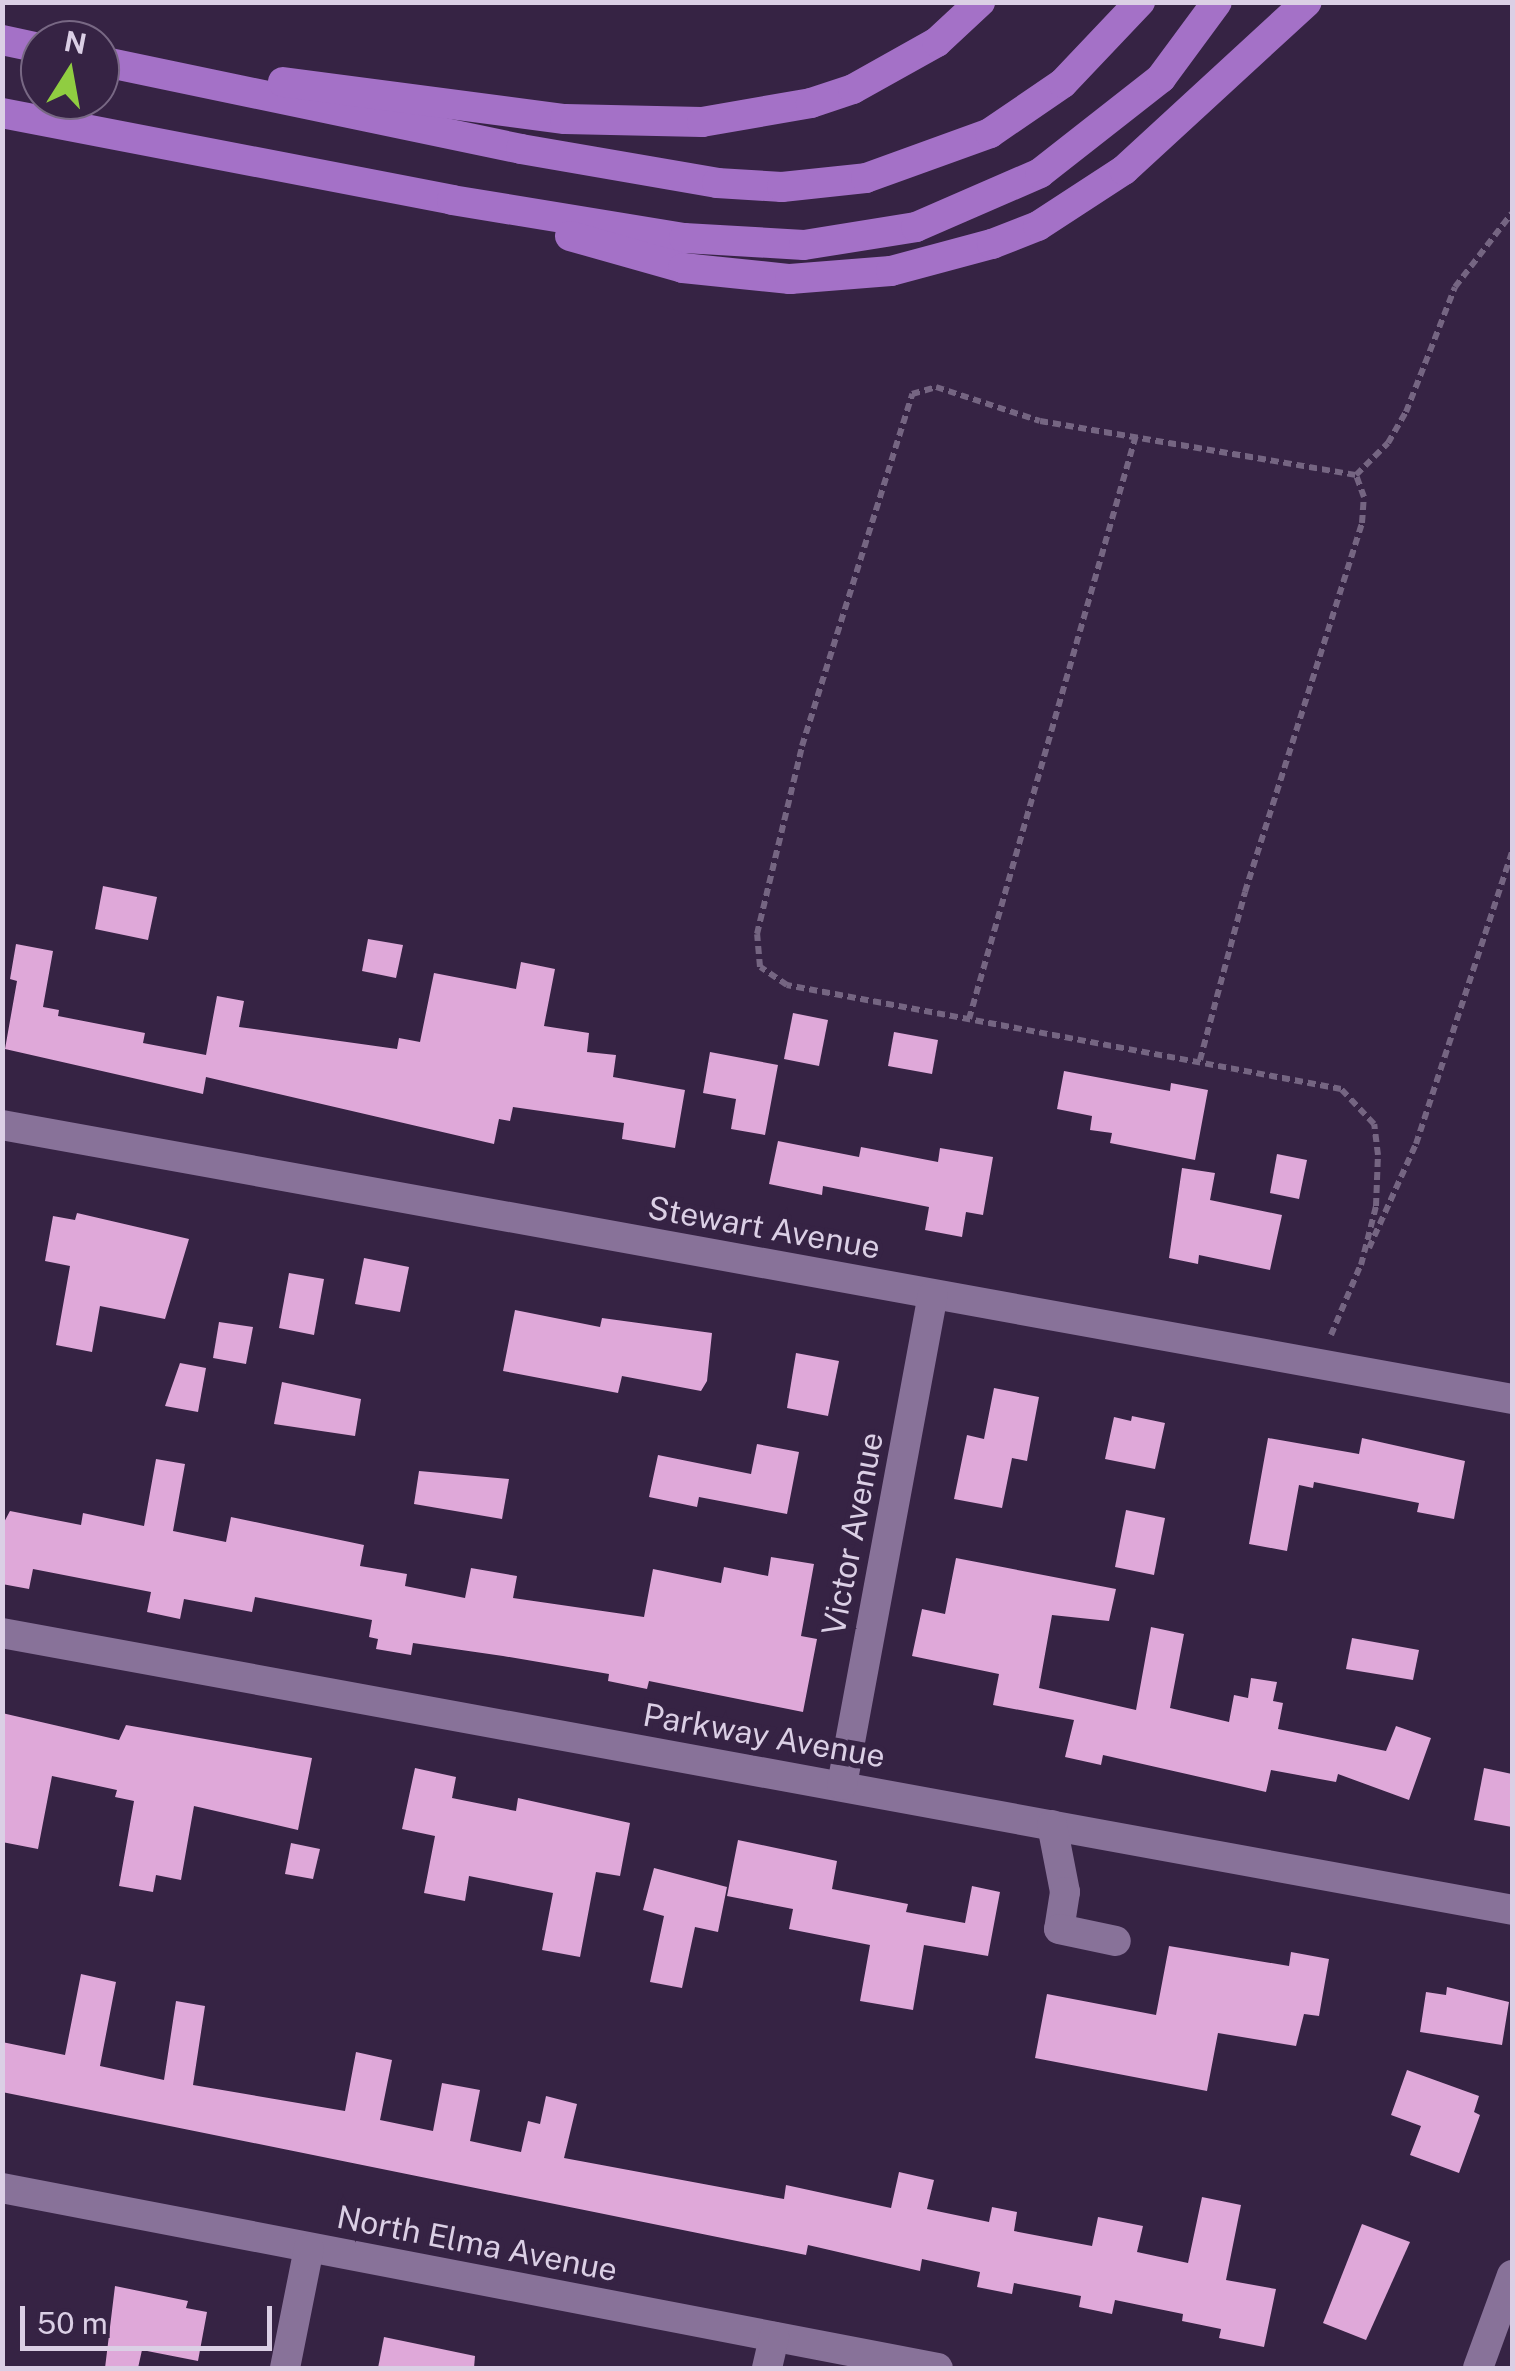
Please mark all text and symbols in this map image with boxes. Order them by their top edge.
north arrow [20,20,120,120]
text: N [62,24,89,60]
street label: Stewart Avenue [645,1189,883,1267]
street label: Victor Avenue [814,1429,892,1639]
street label: Parkway Avenue [640,1696,888,1776]
street label: North Elma Avenue [334,2198,620,2290]
scale bar [25,2286,278,2348]
text: 50 m [37,2305,108,2341]

